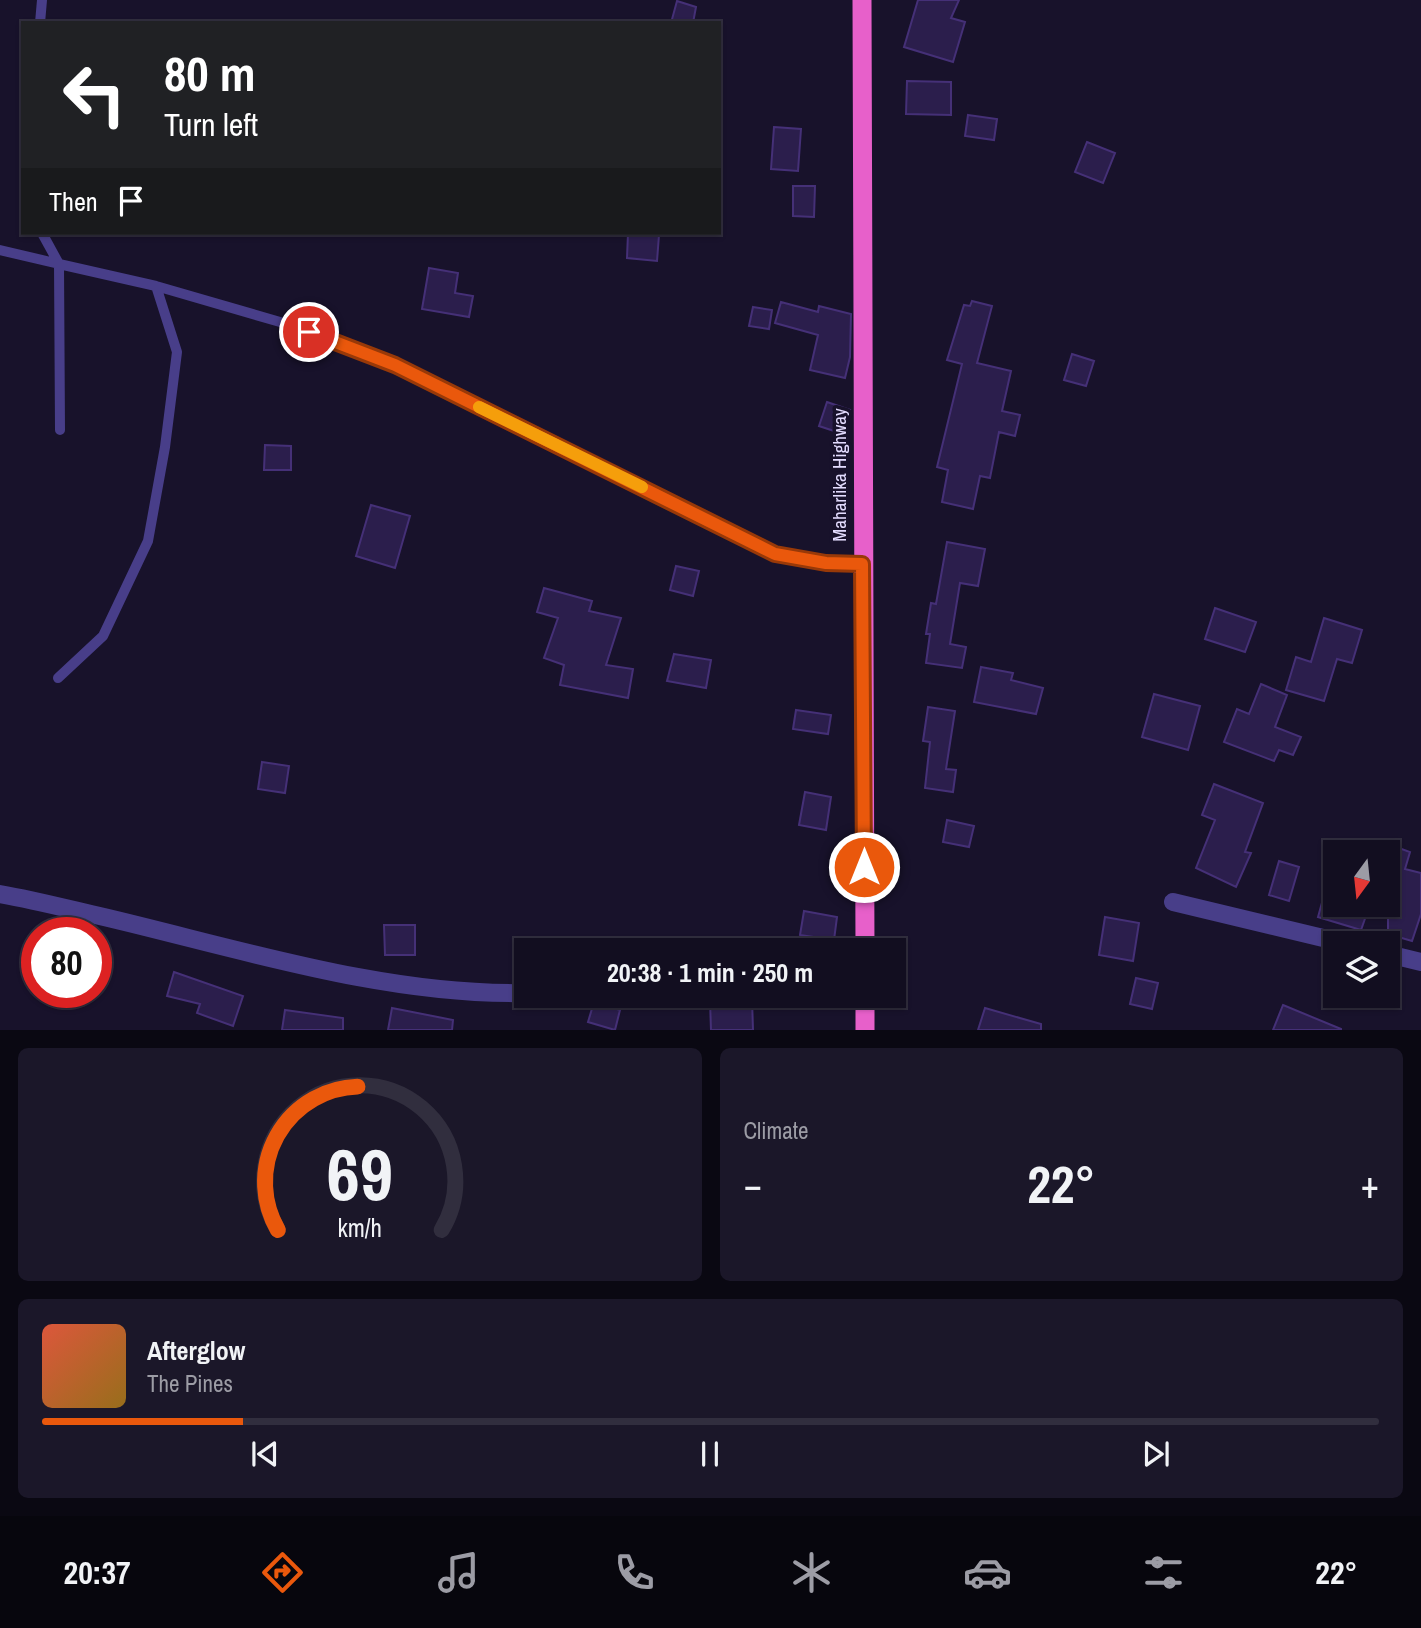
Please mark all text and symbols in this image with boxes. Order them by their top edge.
text: 80 m [164,40,256,106]
icon: left [49,49,140,140]
text: Turn left [164,103,258,146]
icon: arrive [112,182,150,220]
text: Then [49,184,98,219]
pin [279,302,339,362]
icon: arrive [290,313,328,351]
street label: Maharlika Highway [826,408,852,542]
position arrow [827,830,901,904]
north arrow [1323,840,1400,917]
map controls [1323,840,1400,1008]
speed limit sign: 80 [21,917,112,1008]
button: layers [1323,931,1400,1008]
text: 20:38 · 1 min · 250 m [607,955,813,990]
text: Climate [744,1115,808,1146]
text: 69 [327,1126,393,1224]
text: 22° [1027,1149,1095,1219]
text: − [744,1159,762,1210]
text: + [1361,1159,1379,1210]
text: km/h [338,1211,382,1245]
text: Afterglow [147,1333,245,1368]
text: The Pines [147,1368,233,1399]
icon: previous [246,1435,284,1473]
icon: pause [691,1435,729,1473]
icon: next [1137,1435,1175,1473]
icon: directions [258,1548,307,1597]
icon: music [434,1548,483,1597]
icon: phone [610,1548,659,1597]
icon: climate [787,1548,836,1597]
icon: car [963,1548,1012,1597]
icon: filters [1139,1548,1188,1597]
text: 20:37 [64,1551,131,1594]
text: 22° [1315,1551,1357,1594]

